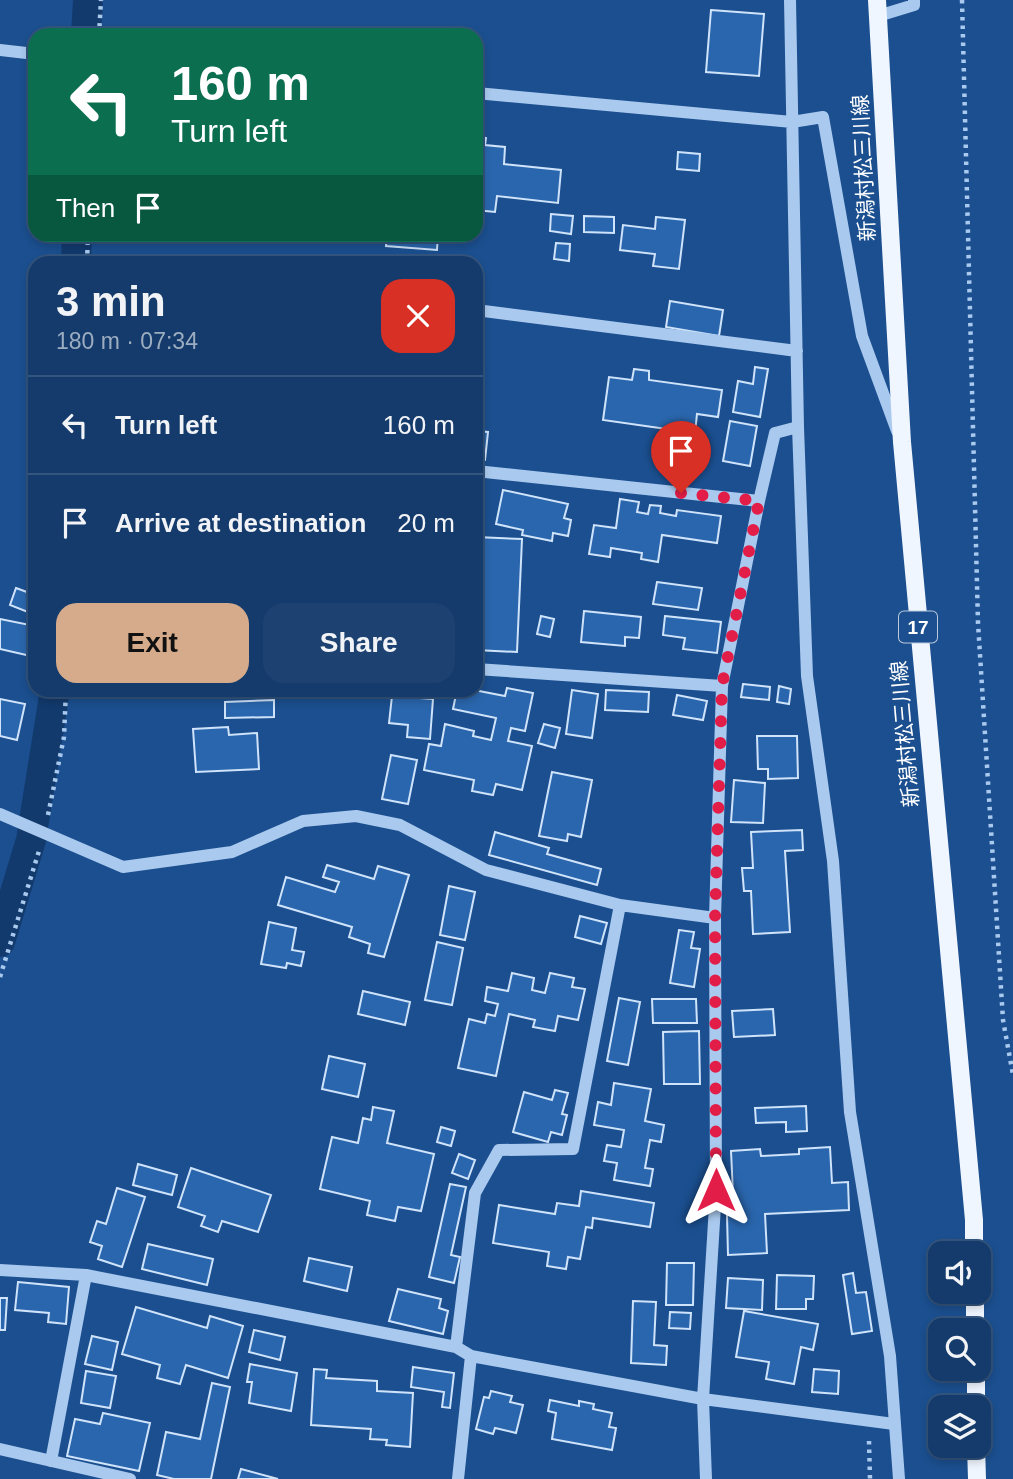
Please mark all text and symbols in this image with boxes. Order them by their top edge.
icon: left [56,56,147,147]
text: 160 m [171,56,310,110]
street label: 新潟村松三川線 [848,94,879,242]
text: Turn left [171,113,287,149]
icon: arrive [129,189,167,227]
text: Then [56,193,115,223]
text: 3 min [56,278,166,325]
button: close [381,279,455,353]
text: 180 m · 07:34 [56,328,198,354]
icon: left [56,406,94,444]
text: Turn left [115,410,217,440]
text: 160 m [383,410,455,440]
pin [651,421,711,493]
icon: arrive [662,432,700,470]
icon: arrive [56,504,94,542]
text: Arrive at destination [115,508,366,538]
text: 20 m [397,508,455,538]
button: Exit [56,603,249,683]
button: Share [263,603,455,683]
road number: 17 [899,612,937,642]
street label: 新潟村松三川線 [887,660,922,808]
position arrow [679,1153,753,1227]
map controls [928,1241,991,1458]
button: sound [928,1241,991,1304]
button: search [928,1318,991,1381]
button: layers [928,1395,991,1458]

